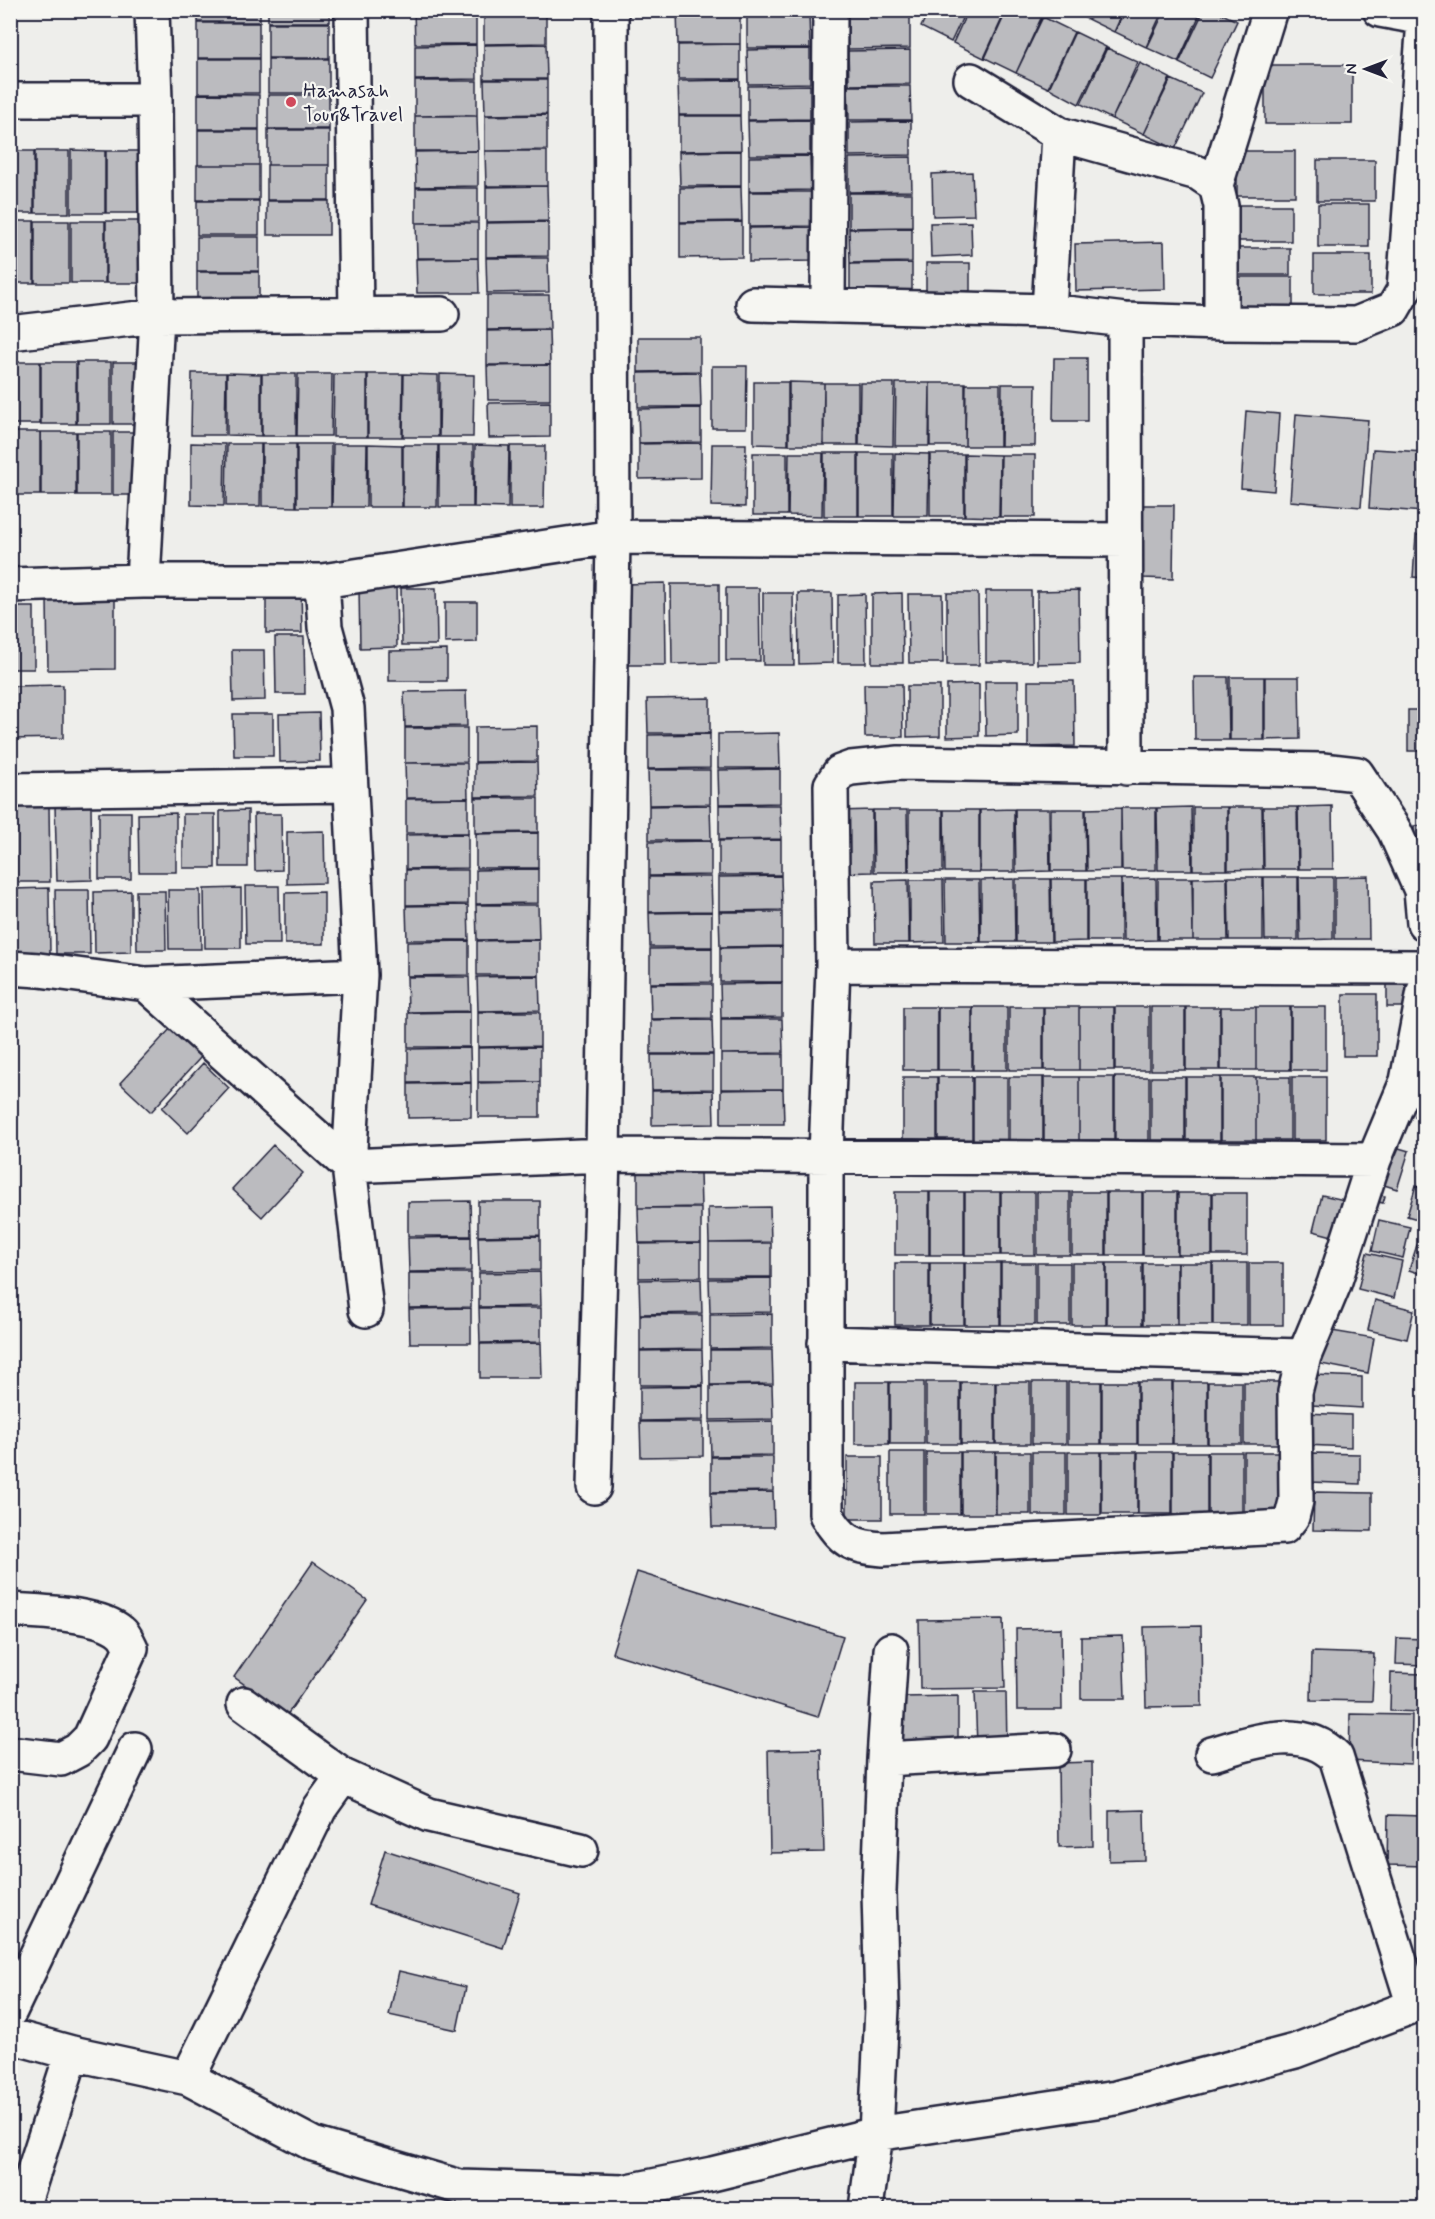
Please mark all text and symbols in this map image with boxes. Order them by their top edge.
north arrow [1336,39,1396,99]
text: N [1342,64,1363,74]
place label: Hamasah Tour&Travel [303,77,403,129]
marker: Hamasah Tour&Travel [284,95,298,109]

